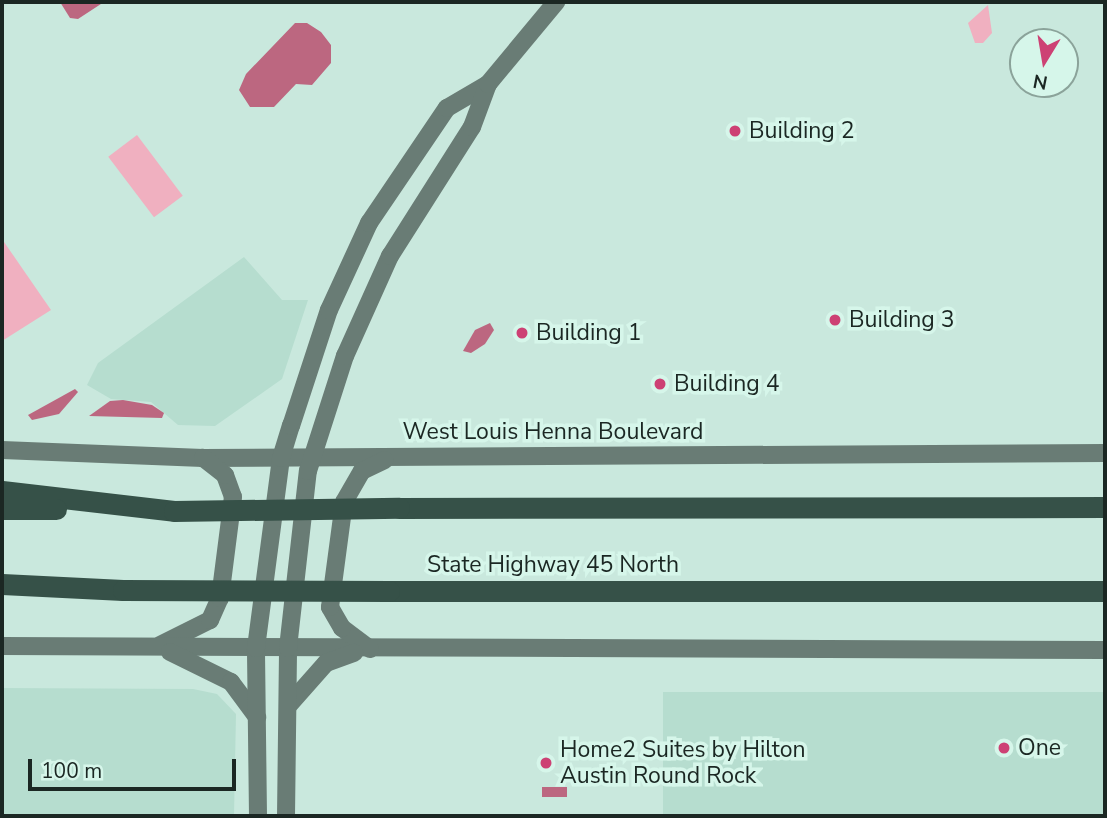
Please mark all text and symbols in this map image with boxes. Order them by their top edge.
north arrow [1009,28,1079,98]
text: N [1031,68,1050,96]
place label: Building 2 [749,117,854,145]
marker: Building 2 [727,123,743,139]
place label: Building 3 [849,306,954,334]
marker: Building 3 [827,312,843,328]
place label: Building 1 [536,319,641,347]
marker: Building 1 [514,325,530,341]
place label: Building 4 [674,370,779,398]
marker: Building 4 [652,376,668,392]
street label: West Louis Henna Boulevard [403,418,703,446]
street label: State Highway 45 North [427,551,679,579]
place label: One [1018,734,1061,762]
place label: Home2 Suites by Hilton Austin Round Rock [560,736,806,790]
marker: One [996,740,1012,756]
scale bar [32,744,240,788]
marker: Home2 Suites by Hilton Austin Round Rock [538,755,554,771]
text: 100 m [41,757,102,785]

